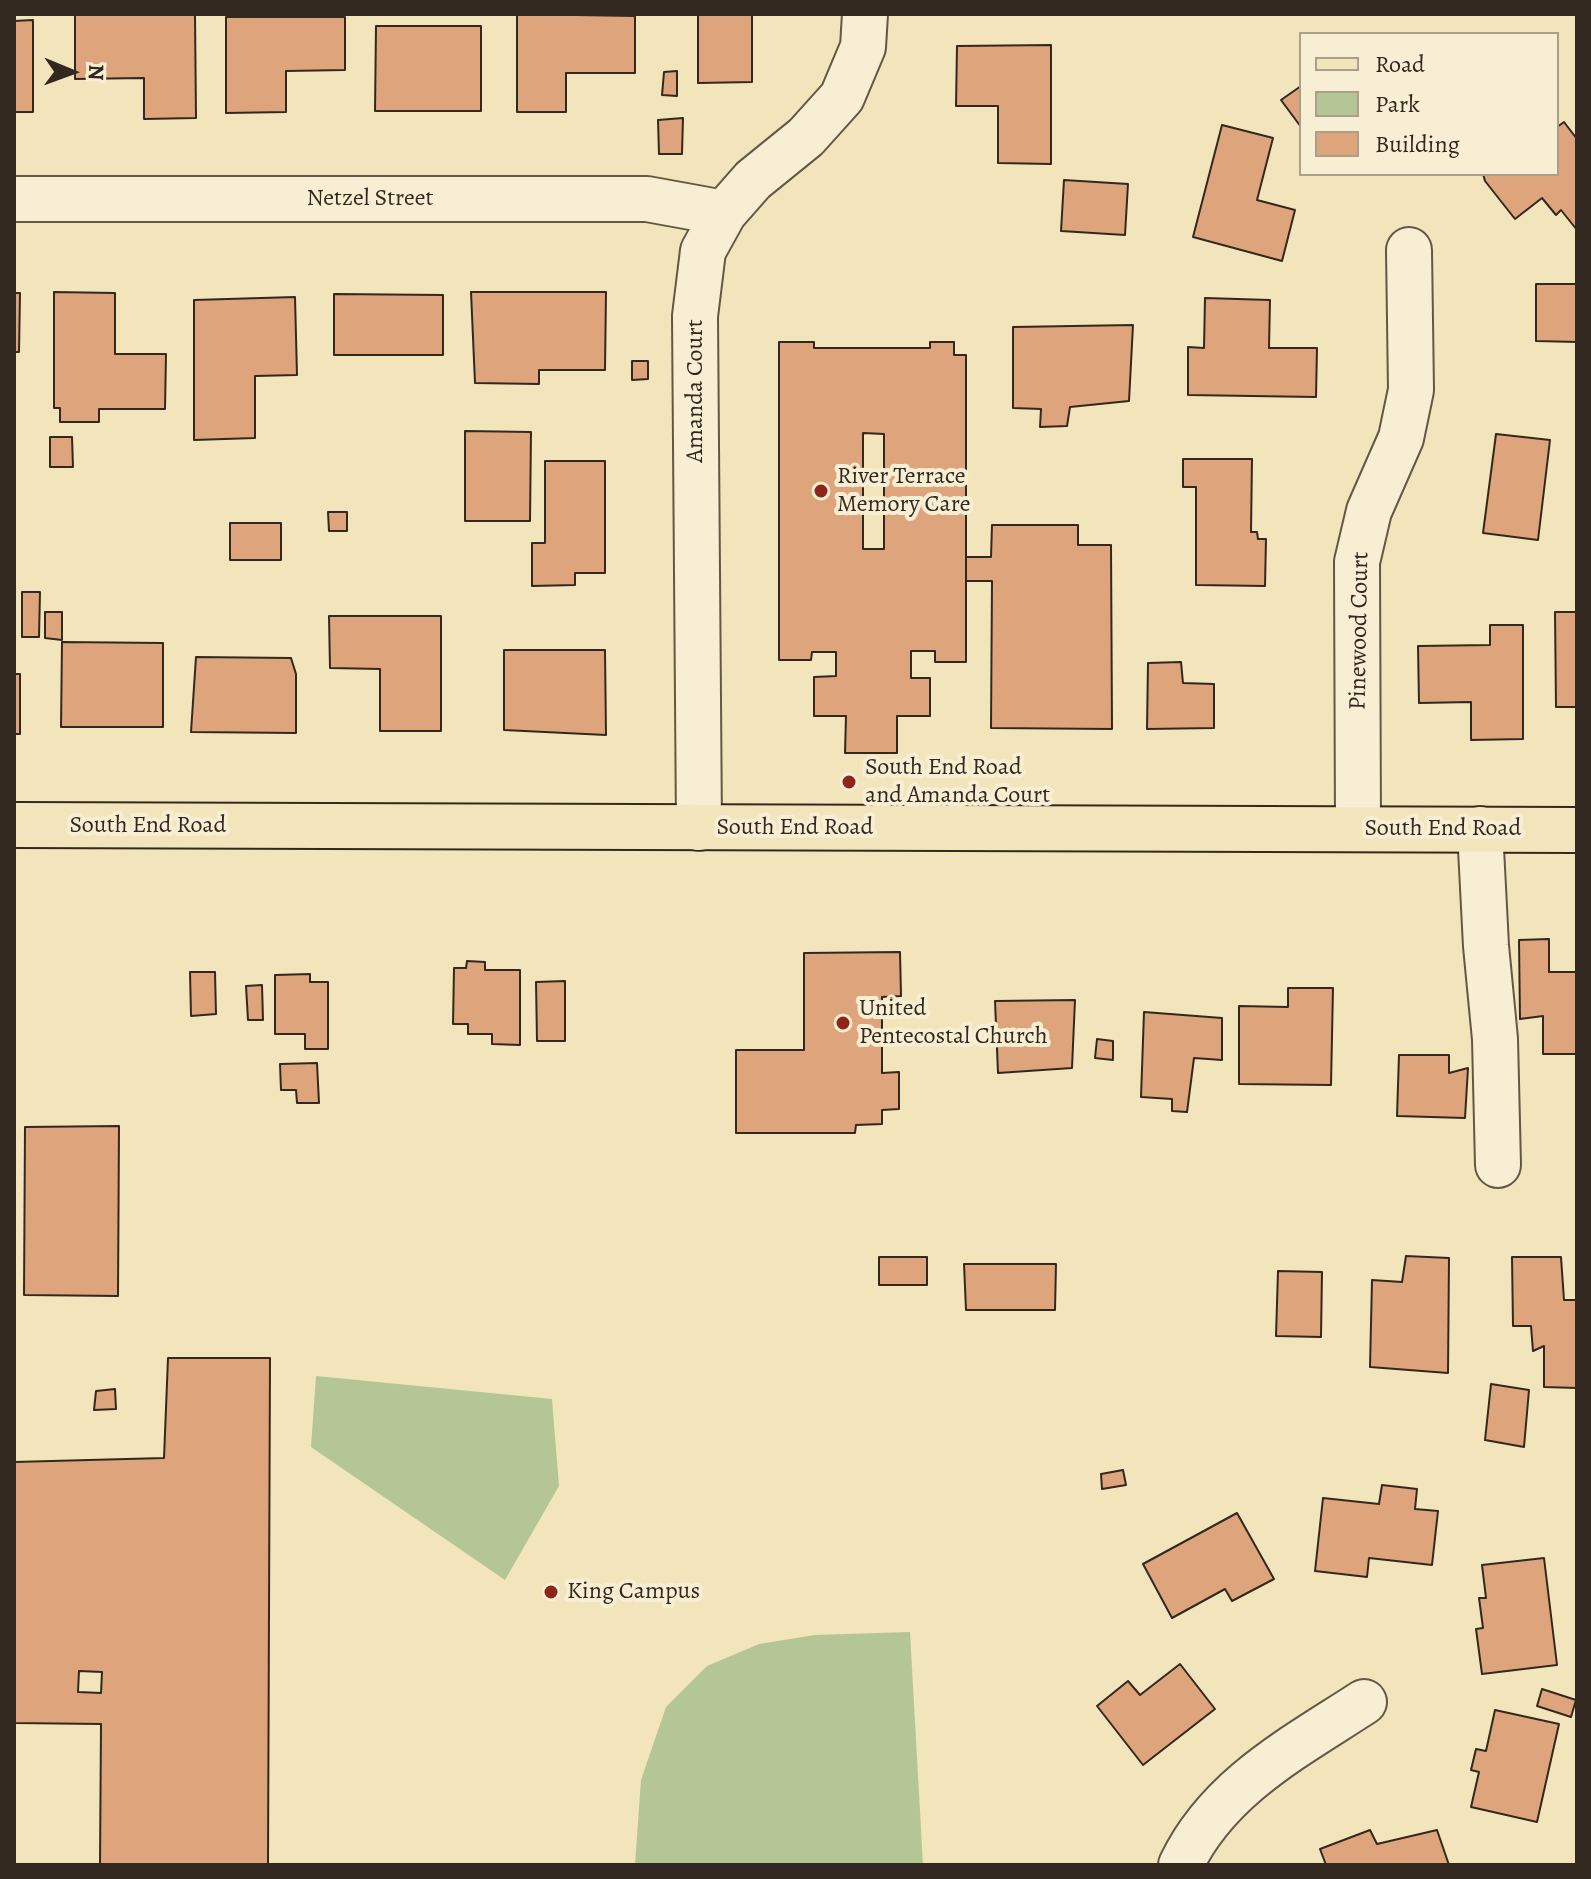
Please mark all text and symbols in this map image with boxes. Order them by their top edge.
north arrow [32,32,112,112]
legend [1299,32,1559,176]
text: Road [1375,48,1425,80]
text: N [81,64,111,81]
text: Park [1375,88,1420,120]
text: Building [1375,128,1460,160]
street label: Netzel Street [307,185,433,213]
street label: Amanda Court [682,319,710,463]
place label: River Terrace Memory Care [837,463,970,519]
marker: River Terrace Memory Care [812,482,830,500]
street label: Pinewood Court [1344,552,1376,710]
place label: South End Road and Amanda Court [865,754,1050,810]
marker: South End Road and Amanda Court [840,773,858,791]
street label: South End Road [70,812,226,840]
street label: South End Road [717,814,873,842]
street label: South End Road [1365,815,1521,843]
place label: United Pentecostal Church [859,995,1048,1051]
marker: United Pentecostal Church [834,1014,852,1032]
place label: King Campus [567,1578,700,1606]
marker: King Campus [542,1583,560,1601]

